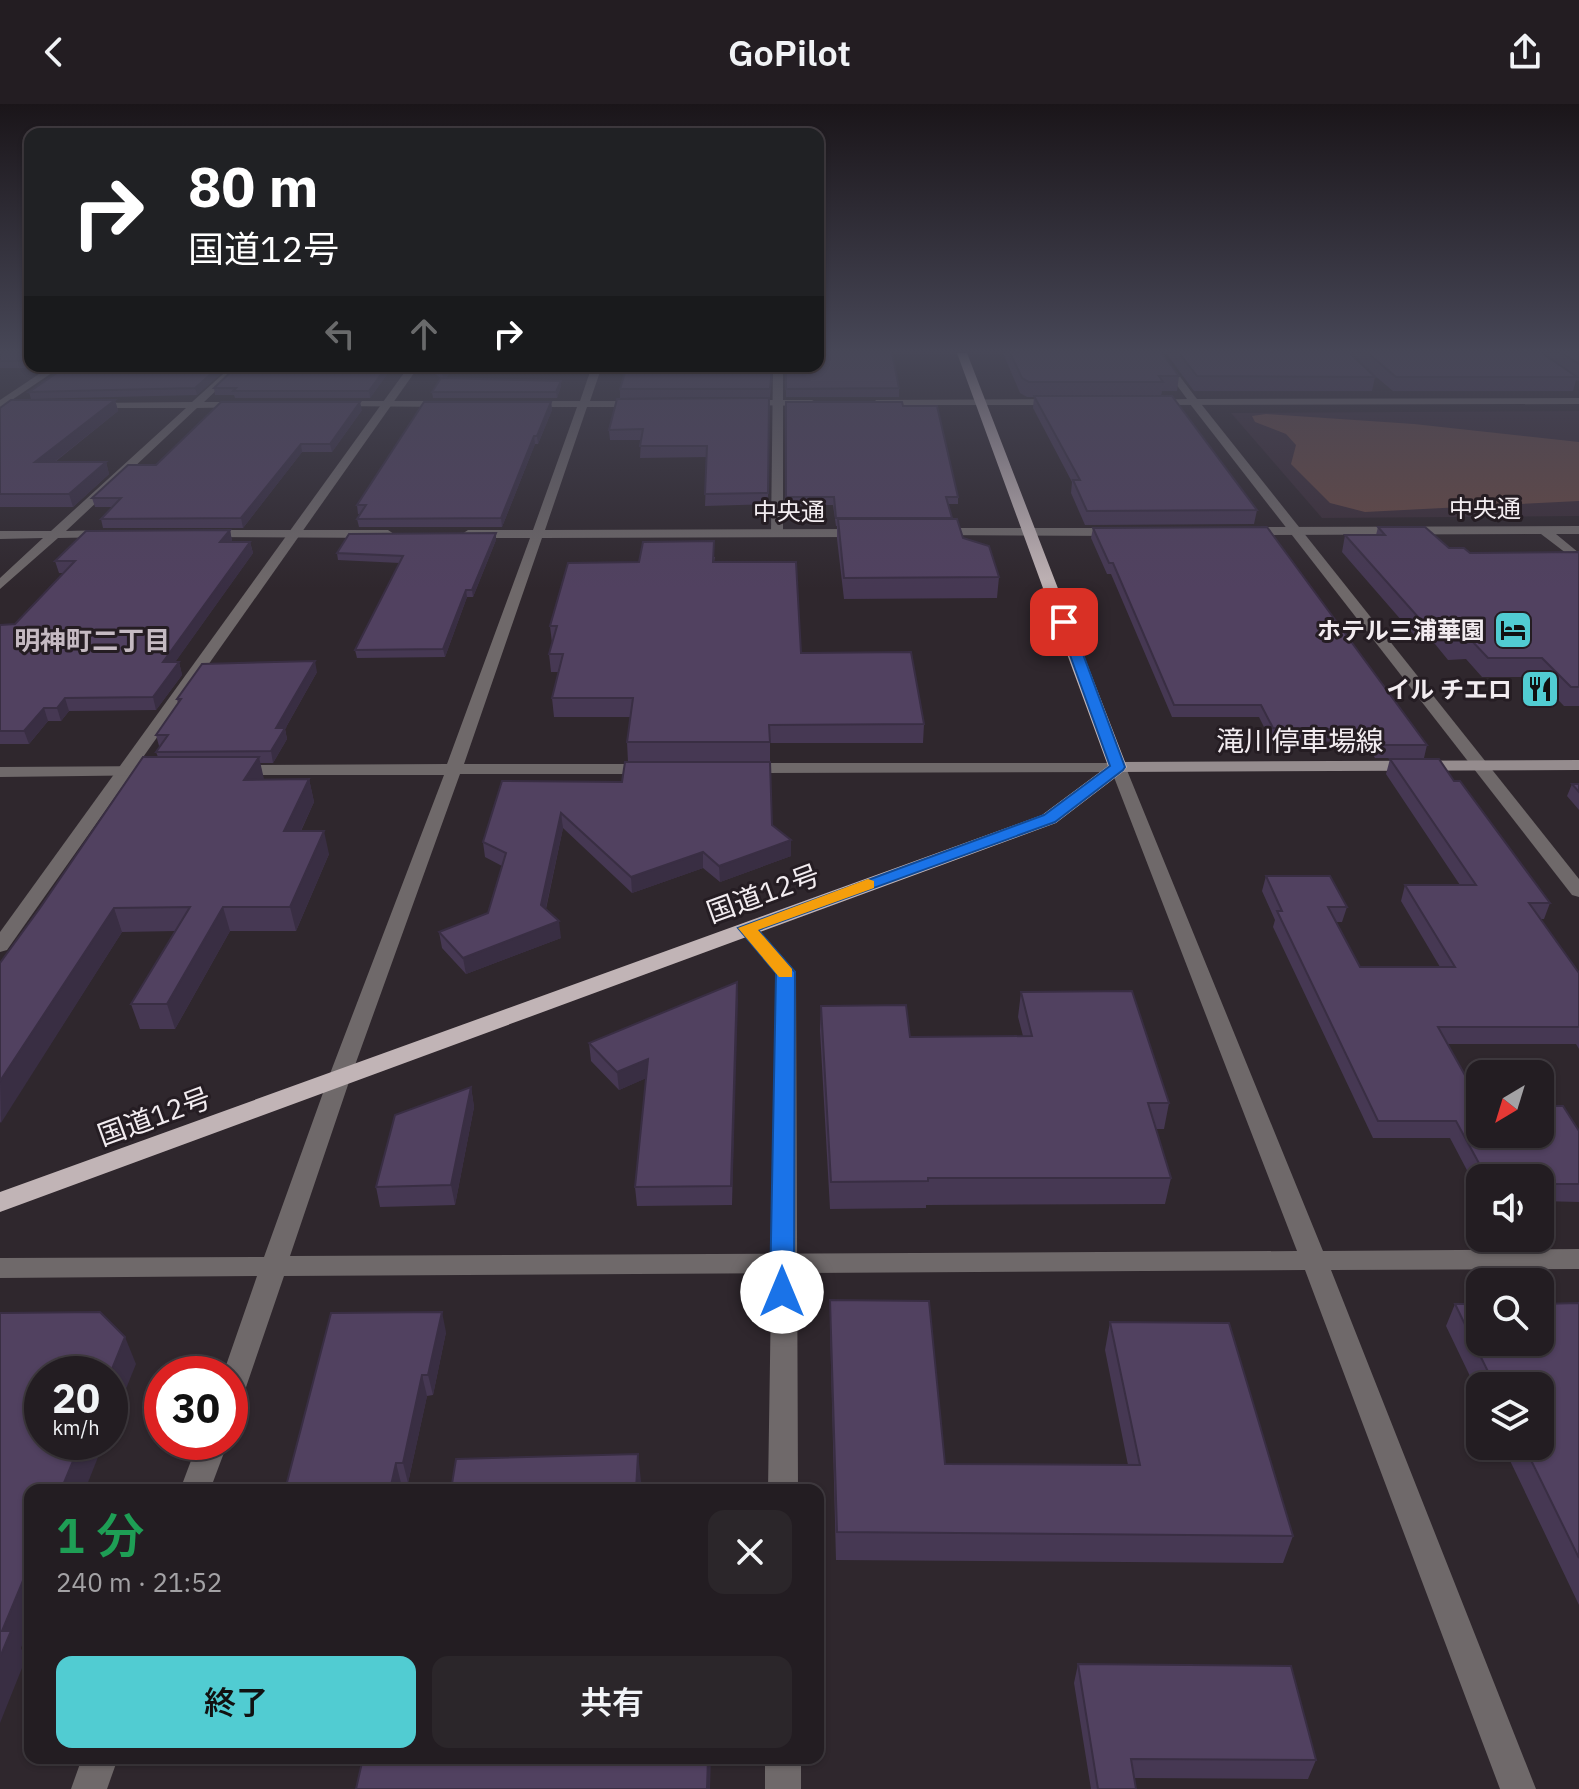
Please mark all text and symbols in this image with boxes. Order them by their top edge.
text: GoPilot [728,29,851,76]
icon: back [32,30,76,74]
icon: share [1503,30,1547,74]
text: 80 m [188,150,318,222]
icon: right [56,160,160,264]
text: 国道12号 [188,225,339,272]
icon: left [318,312,362,356]
icon: ahead [402,312,446,356]
icon: right [486,312,530,356]
street label: 中央通 [1449,492,1521,524]
street label: 中央通 [753,495,825,527]
pin [1030,588,1098,656]
icon: arrive [1042,600,1086,644]
hotel icon: ホテル三浦華園 [1492,609,1534,651]
place label: ホテル三浦華園 [1317,614,1485,646]
district label: 明神町二丁目 [14,623,170,657]
restaurant icon: イル チエロ [1519,668,1561,710]
place label: イル チエロ [1386,673,1512,705]
street label: 滝川停車場線 [1216,722,1384,759]
street label: 国道12号 [701,856,825,930]
north arrow [1466,1060,1554,1148]
map controls [1466,1060,1554,1460]
street label: 国道12号 [92,1079,216,1153]
button: sound [1466,1164,1554,1252]
position arrow [740,1250,824,1334]
button: search [1466,1268,1554,1356]
speed limit sign: 30 [144,1356,248,1460]
text: 20 [52,1372,100,1424]
button: layers [1466,1372,1554,1460]
text: km/h [52,1414,100,1441]
text: 1 分 [56,1504,144,1566]
button: close [708,1510,792,1594]
text: 240 m · 21:52 [56,1565,222,1599]
button: 終了 [56,1656,416,1748]
button: 共有 [432,1656,792,1748]

